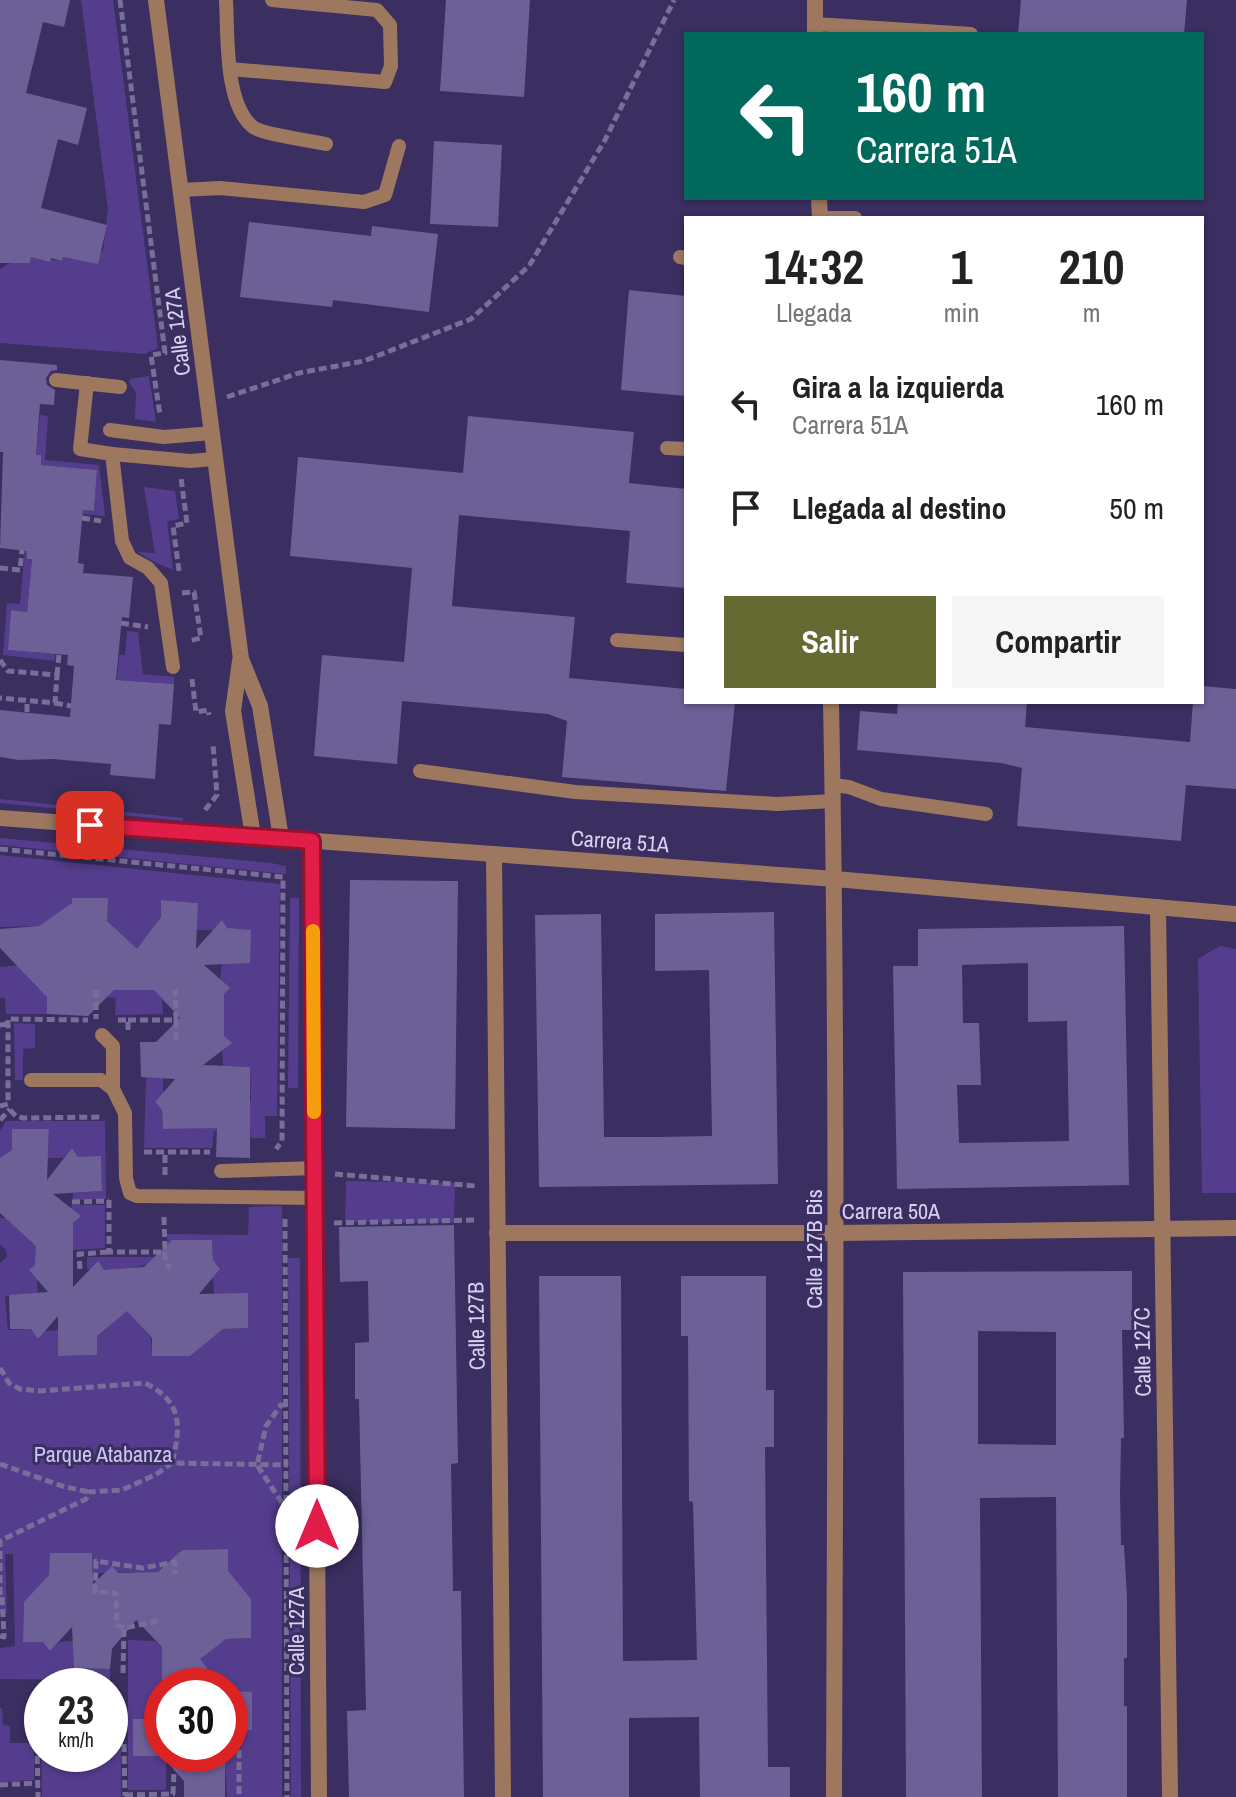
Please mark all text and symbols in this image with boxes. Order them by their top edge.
text: 160 m [856,54,986,129]
icon: left [724,64,828,168]
text: Carrera 51A [856,126,1017,174]
text: 14:32 [764,234,864,299]
text: 1 [951,234,972,299]
text: 210 [1059,234,1124,299]
street label: Calle 127A [157,285,197,378]
text: Llegada [776,295,852,330]
text: min [944,295,979,330]
text: m [1083,295,1101,330]
text: Gira a la izquierda [792,367,1004,407]
icon: left [724,382,768,426]
text: 160 m [1096,384,1164,424]
text: Carrera 51A [792,407,908,442]
icon: arrive [724,486,768,530]
text: Llegada al destino [792,488,1007,528]
text: 50 m [1109,488,1164,528]
button: Salir [724,596,936,688]
button: Compartir [952,596,1164,688]
pin [56,791,124,859]
icon: arrive [68,803,112,847]
street label: Carrera 51A [570,823,671,859]
street label: Calle 127B Bis [799,1189,829,1309]
street label: Carrera 50A [842,1196,941,1226]
street label: Calle 127B [460,1282,492,1370]
street label: Calle 127C [1126,1307,1158,1397]
park label: Parque Atabanza [34,1439,172,1469]
position arrow [275,1484,359,1568]
street label: Calle 127A [281,1586,311,1675]
speed limit sign: 30 [144,1668,248,1772]
text: 23 [58,1683,94,1736]
text: km/h [58,1726,94,1753]

